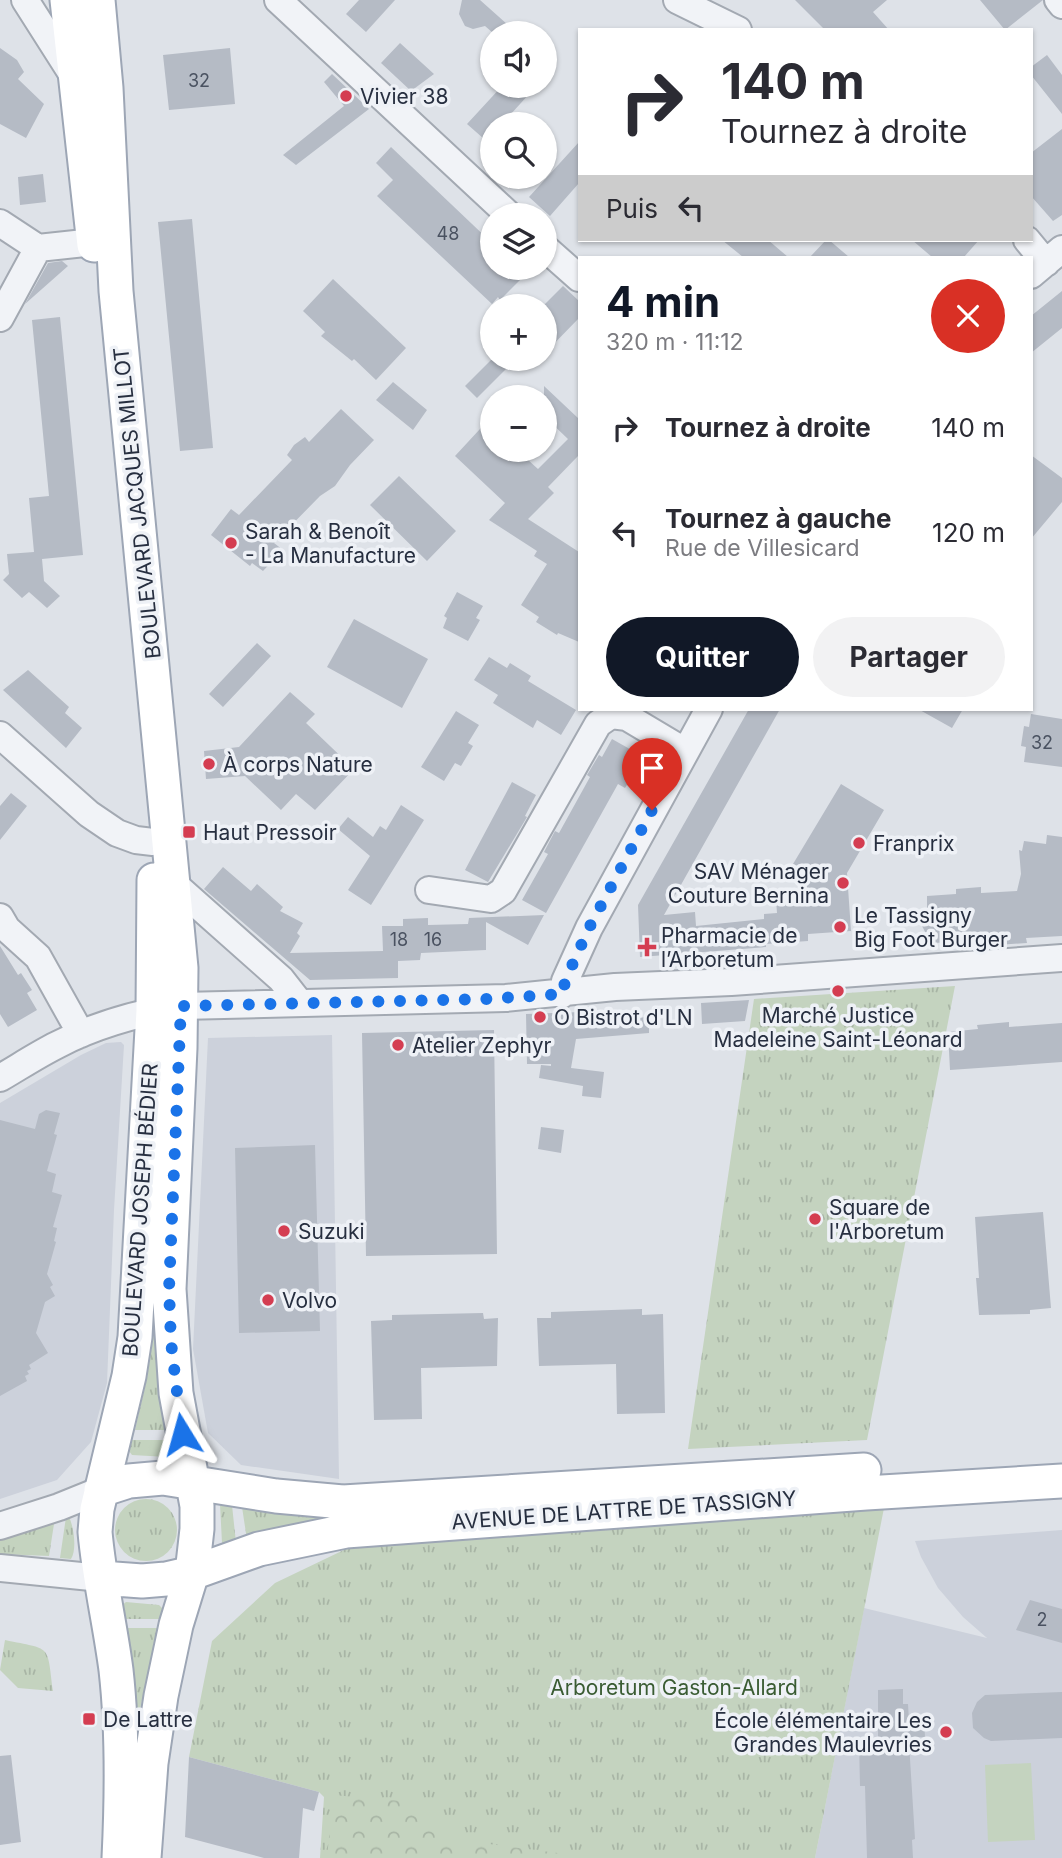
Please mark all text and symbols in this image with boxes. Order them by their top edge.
map controls [480,21,557,462]
button: sound [480,21,557,98]
text: 140 m [721,52,865,111]
icon: right [606,56,697,147]
house number: 32 [188,70,210,91]
place label: Vivier 38 [360,84,448,109]
marker: Vivier 38 [338,88,354,104]
button: search [480,112,557,189]
text: Tournez à droite [721,112,967,151]
icon: left [672,189,710,227]
text: Puis [606,193,658,224]
button: layers [480,203,557,280]
house number: 48 [437,223,459,244]
text: 4 min [606,276,720,327]
button: close [931,279,1005,353]
button: + [480,294,557,371]
text: 320 m · 11:12 [606,328,744,356]
street label: BOULEVARD JACQUES MILLOT [108,346,166,660]
button: − [480,385,557,462]
icon: right [606,409,644,447]
text: Tournez à droite [665,412,871,443]
text: 140 m [931,412,1005,443]
text: Tournez à gauche [665,503,891,534]
icon: left [606,514,644,552]
text: 120 m [932,517,1005,548]
place label: Sarah & Benoît - La Manufacture [245,519,416,568]
text: Rue de Villesicard [665,534,860,562]
marker: Sarah & Benoît - La Manufacture [223,535,239,551]
button: Quitter [606,617,799,697]
button: Partager [813,617,1005,697]
house number: 32 [1031,732,1053,753]
pin [622,738,682,810]
icon: arrive [633,749,671,787]
place label: À corps Nature [223,751,373,777]
marker: À corps Nature [201,756,217,772]
place label: Haut Pressoir [203,820,337,845]
marker: Haut Pressoir [181,824,197,840]
place label: Franprix [873,831,955,856]
marker: Franprix [851,835,867,851]
place label: SAV Ménager Couture Bernina [668,859,829,908]
marker: SAV Ménager Couture Bernina [835,875,851,891]
place label: Le Tassigny Big Foot Burger [854,903,1008,952]
marker: Le Tassigny Big Foot Burger [832,919,848,935]
place label: Pharmacie de l’Arboretum [661,923,797,972]
house number: 18 [390,929,408,950]
house number: 16 [424,929,442,950]
marker: Pharmacie de l’Arboretum [639,939,655,955]
marker: Marché Justice Madeleine Saint-Léonard [830,983,846,999]
place label: Marché Justice Madeleine Saint-Léonard [713,1003,963,1052]
place label: O Bistrot d'LN [554,1005,693,1030]
marker: O Bistrot d'LN [532,1009,548,1025]
place label: Atelier Zephyr [412,1033,551,1058]
marker: Atelier Zephyr [390,1037,406,1053]
street label: BOULEVARD JOSEPH BÉDIER [116,1062,163,1358]
place label: Square de l'Arboretum [829,1195,944,1244]
marker: Square de l'Arboretum [807,1211,823,1227]
place label: Suzuki [298,1219,365,1244]
marker: Suzuki [276,1223,292,1239]
place label: Volvo [282,1288,337,1313]
marker: Volvo [260,1292,276,1308]
position arrow [145,1397,219,1471]
street label: AVENUE DE LATTRE DE TASSIGNY [451,1485,797,1535]
house number: 2 [1037,1609,1047,1630]
park label: Arboretum Gaston-Allard [550,1675,798,1700]
place label: De Lattre [103,1707,193,1732]
place label: École élémentaire Les Grandes Maulevries [714,1707,932,1757]
marker: De Lattre [81,1711,97,1727]
marker: École élémentaire Les Grandes Maulevries [938,1724,954,1740]

